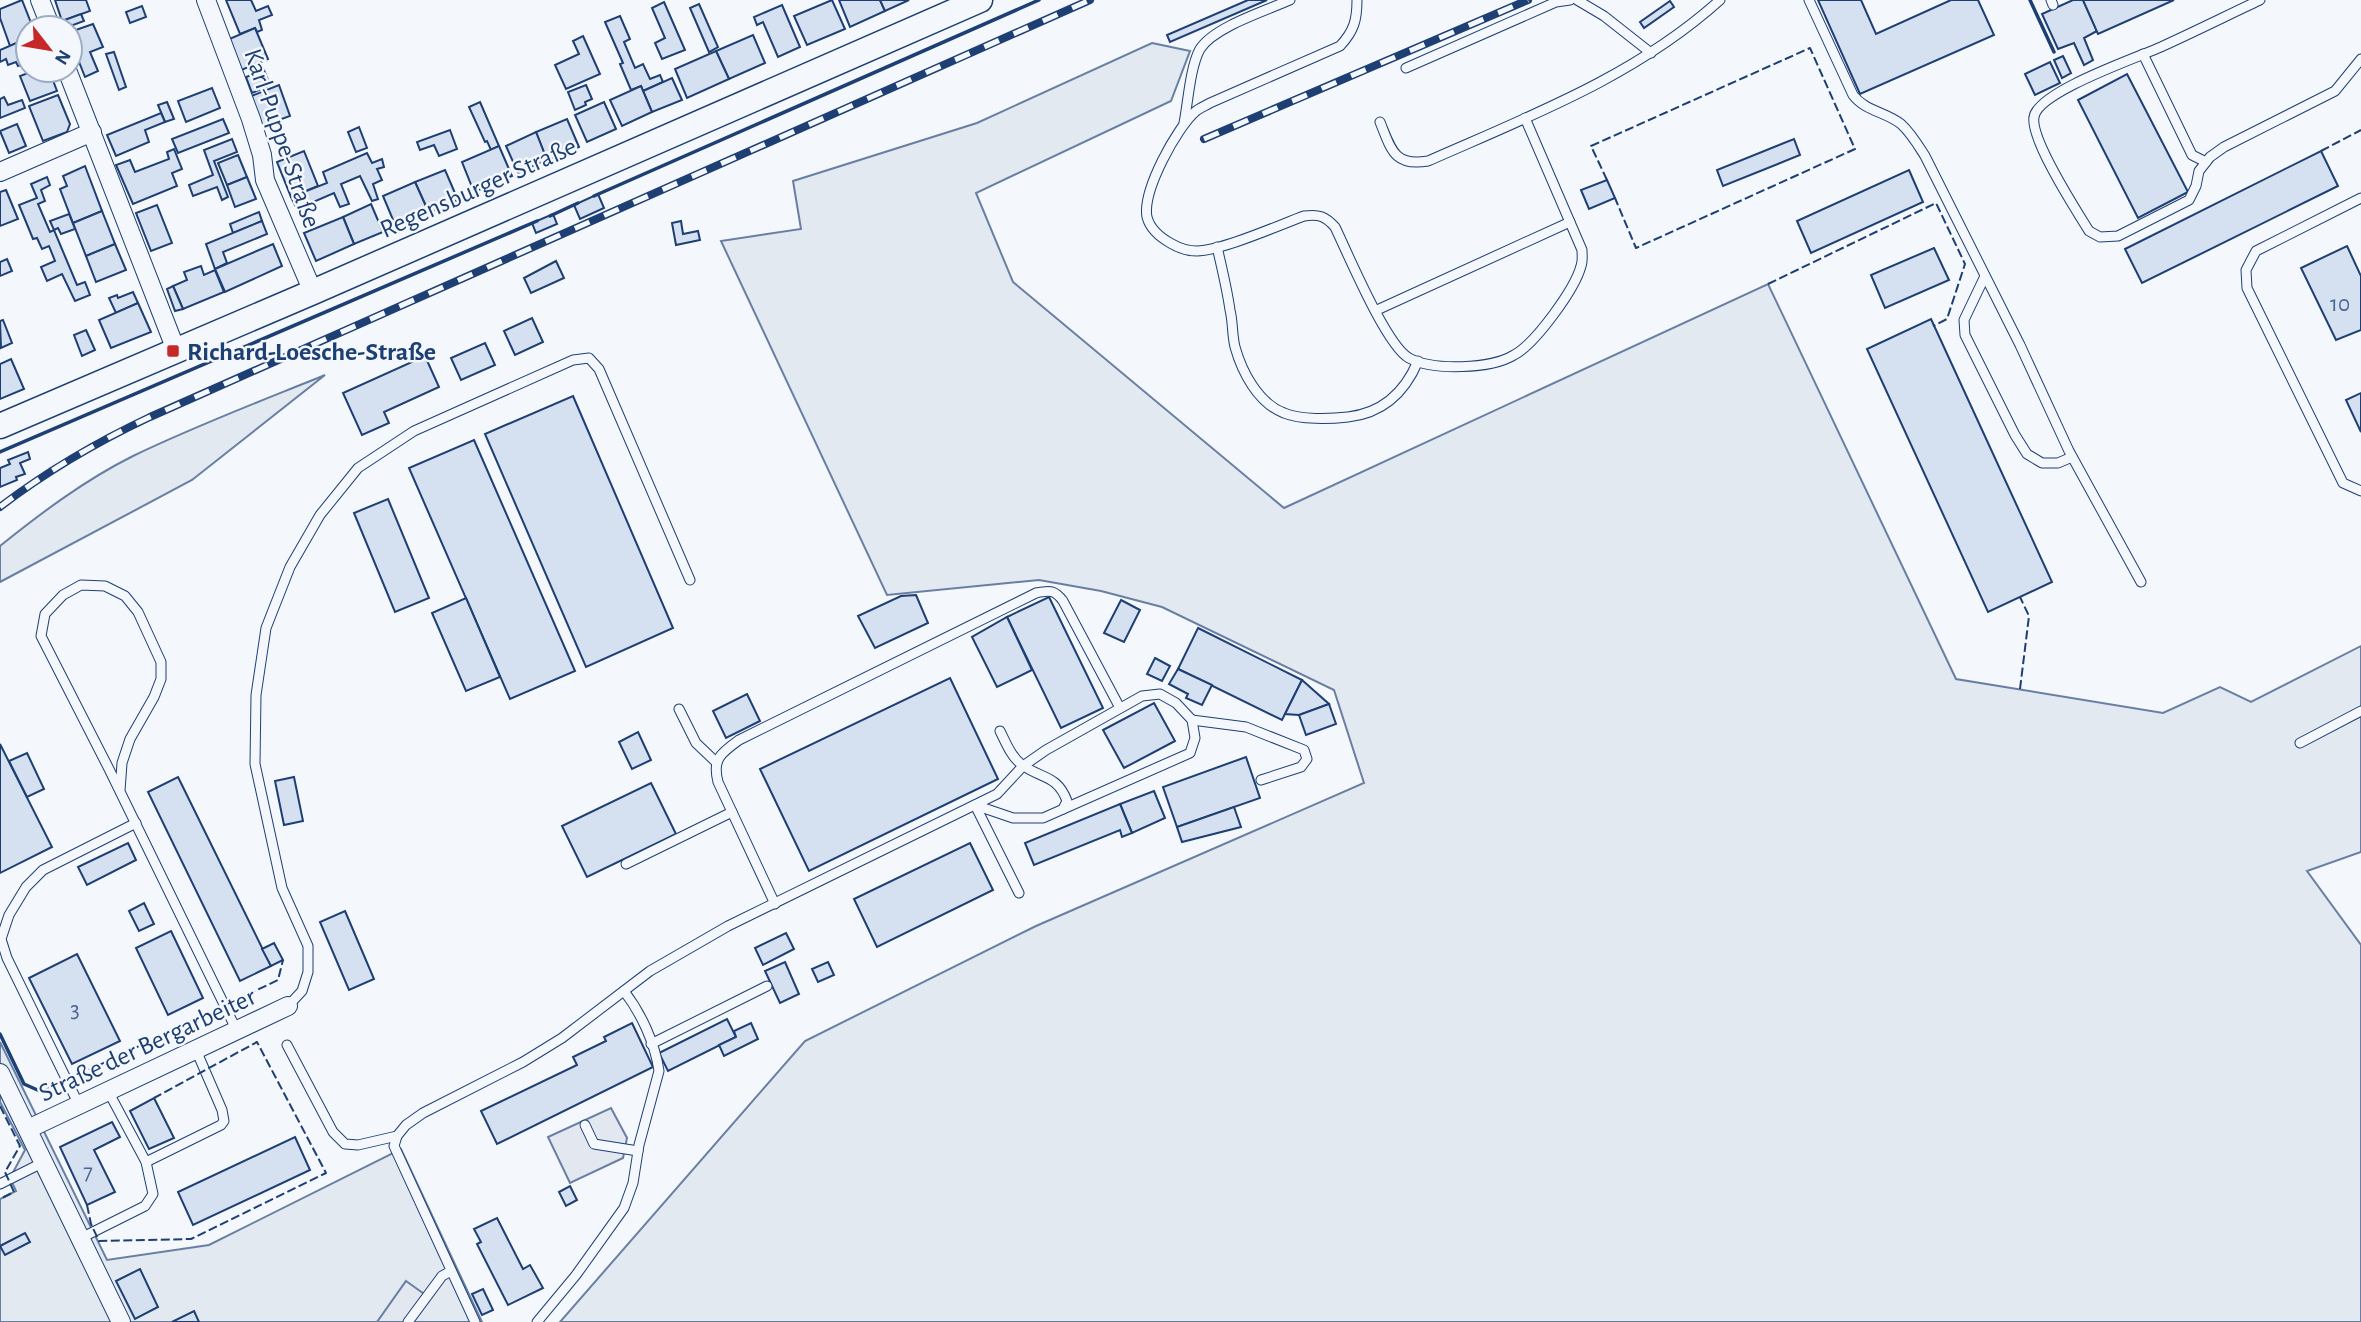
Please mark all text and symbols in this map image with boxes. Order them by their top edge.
north arrow [14,14,84,84]
street label: Karl-Puppe-Straße [239,45,325,231]
text: N [51,46,74,68]
street label: Regensburger Straße [376,133,581,243]
house number: 10 [2330,293,2350,316]
place label: Richard-Loesche-Straße [187,339,436,365]
marker: Richard-Loesche-Straße [165,343,181,359]
street label: Straße der Bergarbeiter [35,983,260,1107]
house number: 3 [70,999,80,1022]
house number: 7 [83,1161,93,1184]

